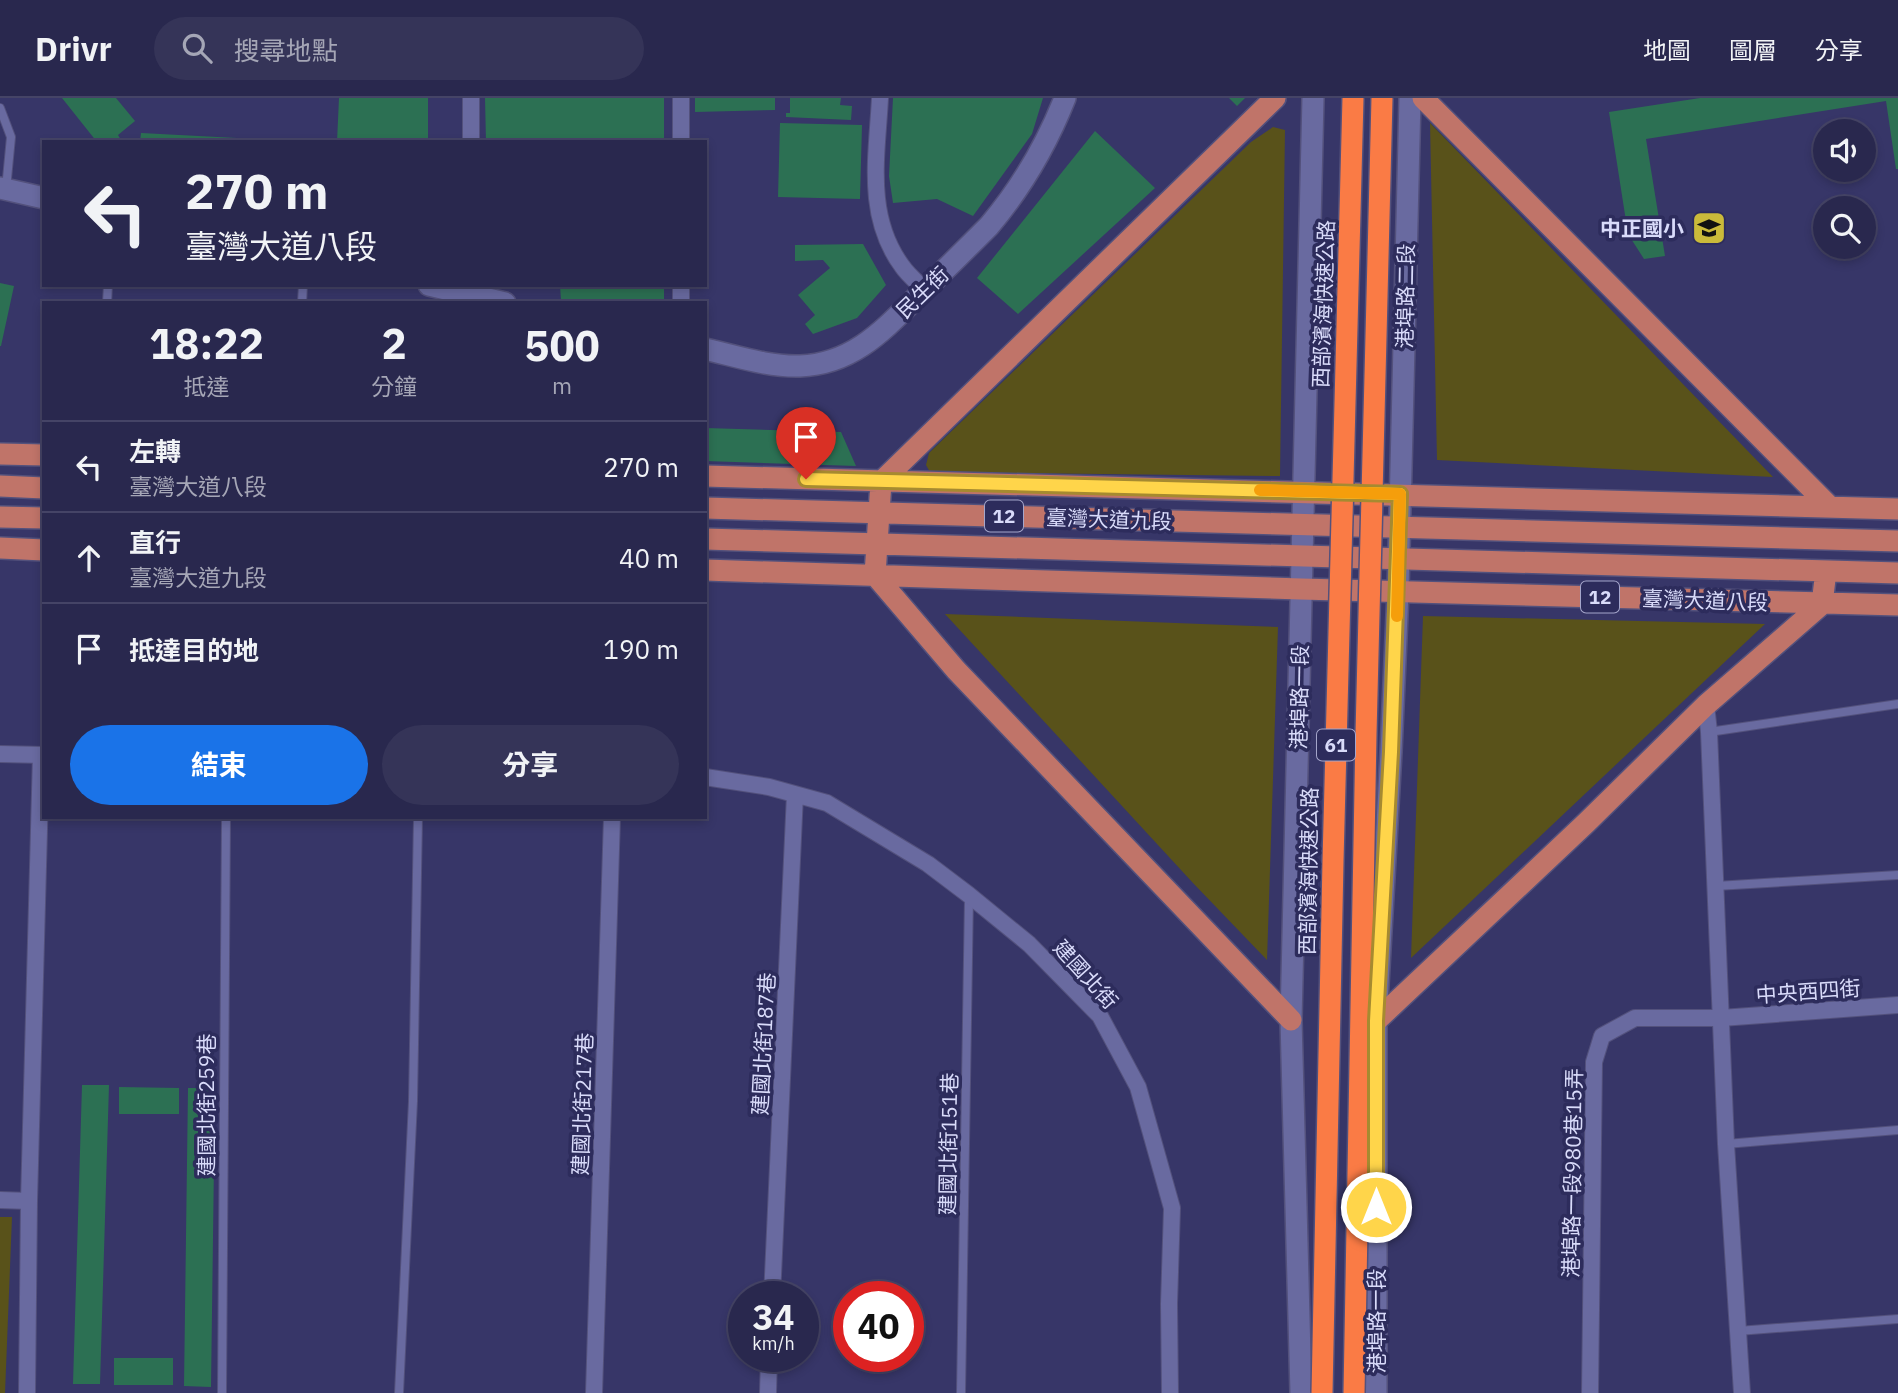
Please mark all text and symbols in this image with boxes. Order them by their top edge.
search box [154,17,644,80]
text: Drivr [35,27,112,70]
icon: search [178,29,216,67]
text: 搜尋地點 [234,33,338,67]
text: 地圖 [1643,34,1691,66]
text: 圖層 [1729,34,1777,66]
text: 分享 [1815,34,1863,66]
map controls [1813,119,1876,259]
button: sound [1813,119,1876,182]
text: 270 m [185,159,329,222]
icon: left [70,168,161,259]
button: search [1813,196,1876,259]
school or university icon: 中正國小 [1690,209,1728,247]
place label: 中正國小 [1600,214,1684,242]
street label: 西部濱海快速公路 [1306,220,1340,388]
text: 臺灣大道八段 [185,225,377,267]
street label: 港埠路二段 [1390,243,1420,349]
street label: 民生街 [890,260,954,324]
text: 18:22 [149,316,264,371]
text: 2 [381,316,407,371]
text: 500 [524,318,600,373]
text: m [552,370,572,400]
text: 抵達 [184,371,230,401]
text: 分鐘 [371,371,417,401]
pin [776,407,836,479]
icon: arrive [787,418,825,456]
text: 左轉 [129,434,181,468]
icon: left [70,448,108,486]
text: 270 m [603,450,679,484]
text: 臺灣大道八段 [129,471,267,501]
road number: 12 [985,500,1023,532]
street label: 臺灣大道九段 [1046,503,1172,535]
text: 直行 [129,525,181,559]
icon: ahead [70,539,108,577]
text: 40 m [619,541,679,575]
text: 臺灣大道九段 [129,562,267,592]
road number: 12 [1581,582,1619,612]
street label: 臺灣大道八段 [1642,584,1768,616]
icon: arrive [70,630,108,668]
text: 190 m [603,632,679,666]
text: 抵達目的地 [129,633,259,667]
street label: 港埠路一段 [1284,644,1314,750]
button: 結束 [70,725,368,805]
button: 分享 [382,725,679,805]
road number: 61 [1317,730,1355,760]
street label: 西部濱海快速公路 [1293,787,1323,955]
street label: 建國北街 [1047,933,1125,1015]
street label: 建國北街187巷 [745,972,781,1116]
street label: 中央西四街 [1755,973,1861,1009]
street label: 建國北街217巷 [566,1032,598,1176]
street label: 建國北街259巷 [192,1034,220,1176]
street label: 港埠路一段980巷15弄 [1556,1068,1588,1278]
street label: 建國北街151巷 [933,1072,963,1216]
position arrow [1339,1170,1413,1244]
street label: 港埠路一段 [1362,1269,1390,1374]
speed limit sign: 40 [833,1281,924,1372]
text: 34 [752,1294,795,1340]
text: km/h [752,1332,795,1355]

